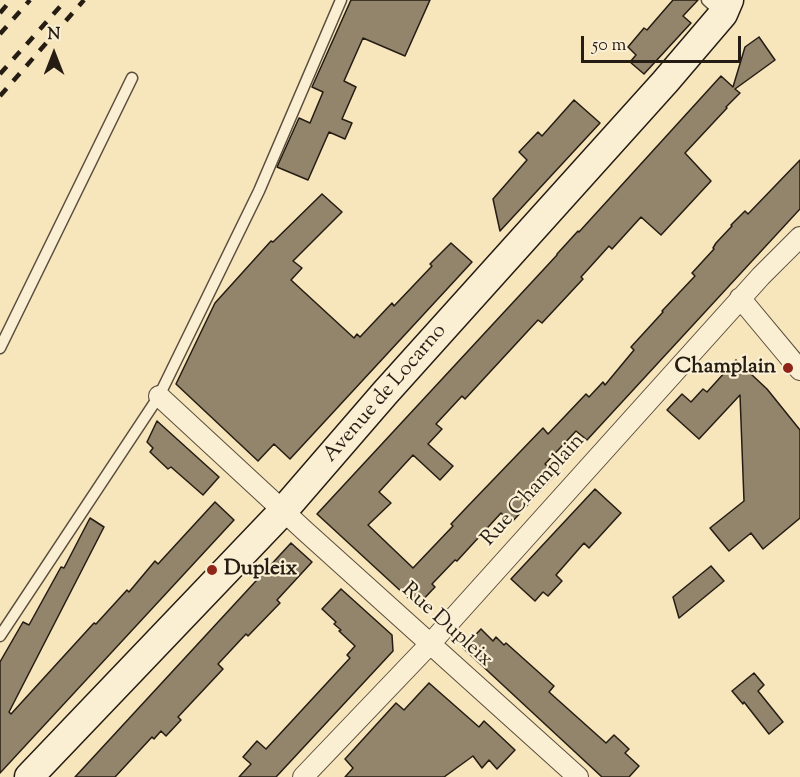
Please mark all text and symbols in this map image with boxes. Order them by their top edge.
north arrow [24,24,84,84]
text: N [48,24,60,47]
scale bar [584,24,744,62]
text: 50 m [592,33,626,59]
street label: Avenue de Locarno [319,320,453,468]
place label: Champlain [674,355,776,381]
marker: Champlain [781,361,795,375]
street label: Rue Champlain [477,430,591,552]
place label: Dupleix [224,557,297,583]
marker: Dupleix [205,563,219,577]
street label: Rue Dupleix [395,578,497,674]

